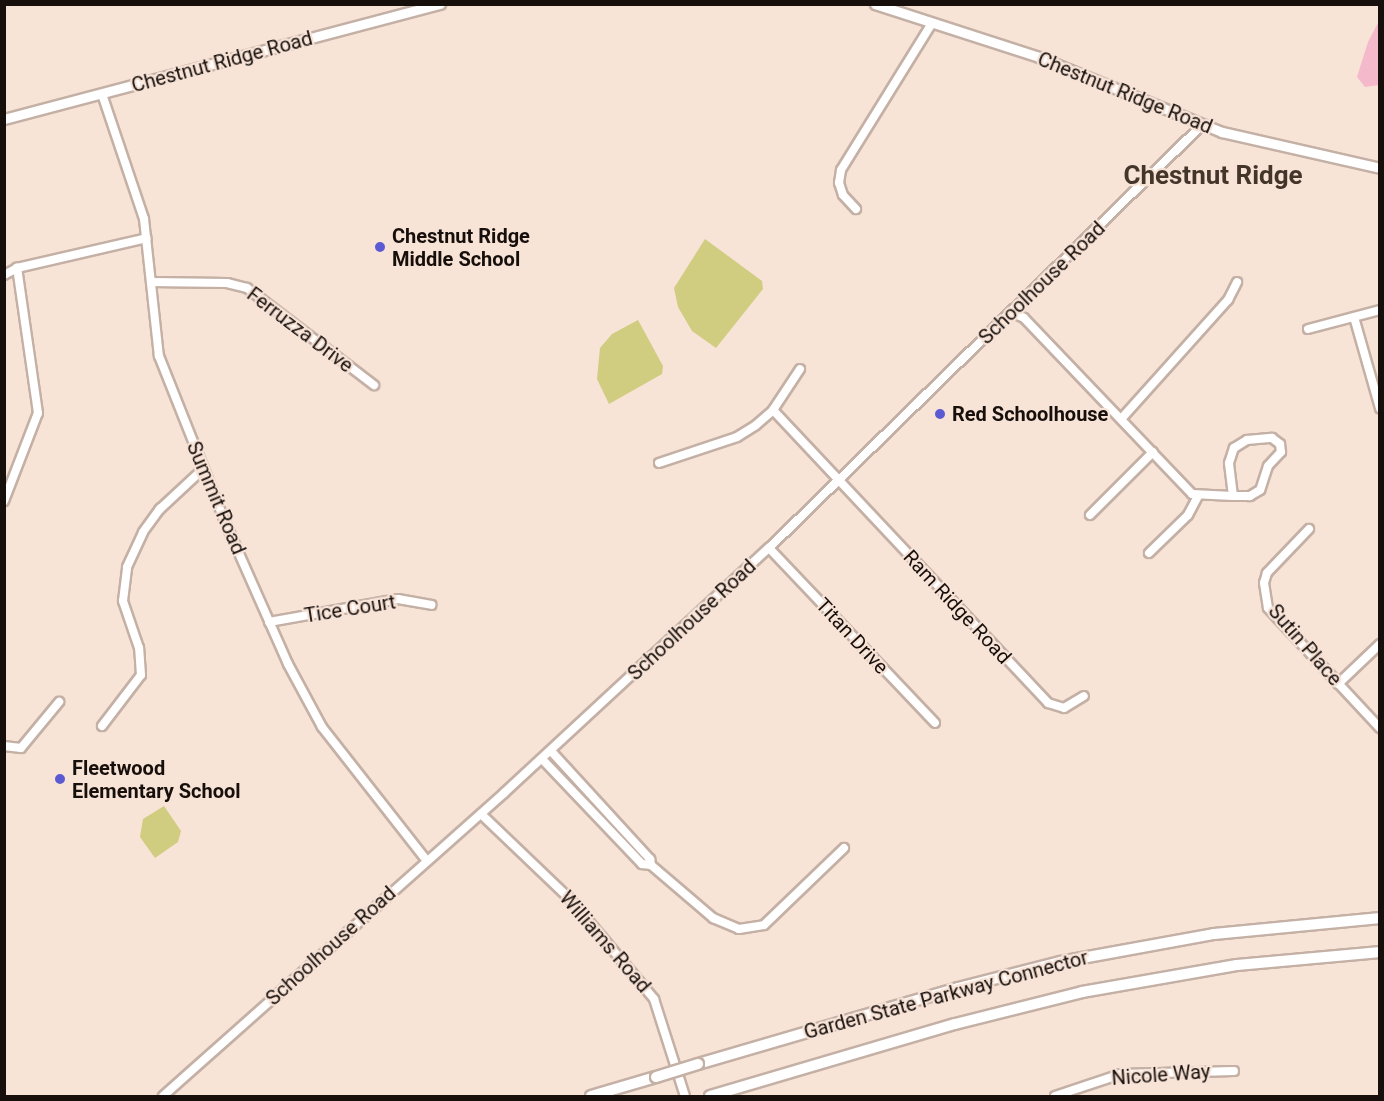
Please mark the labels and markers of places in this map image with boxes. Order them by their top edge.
place label: Chestnut Ridge Middle School [392,224,530,271]
marker: Chestnut Ridge Middle School [373,240,387,254]
place label: Red Schoolhouse [952,402,1108,426]
marker: Red Schoolhouse [933,407,947,421]
place label: Fleetwood Elementary School [72,756,240,803]
marker: Fleetwood Elementary School [53,772,67,786]

